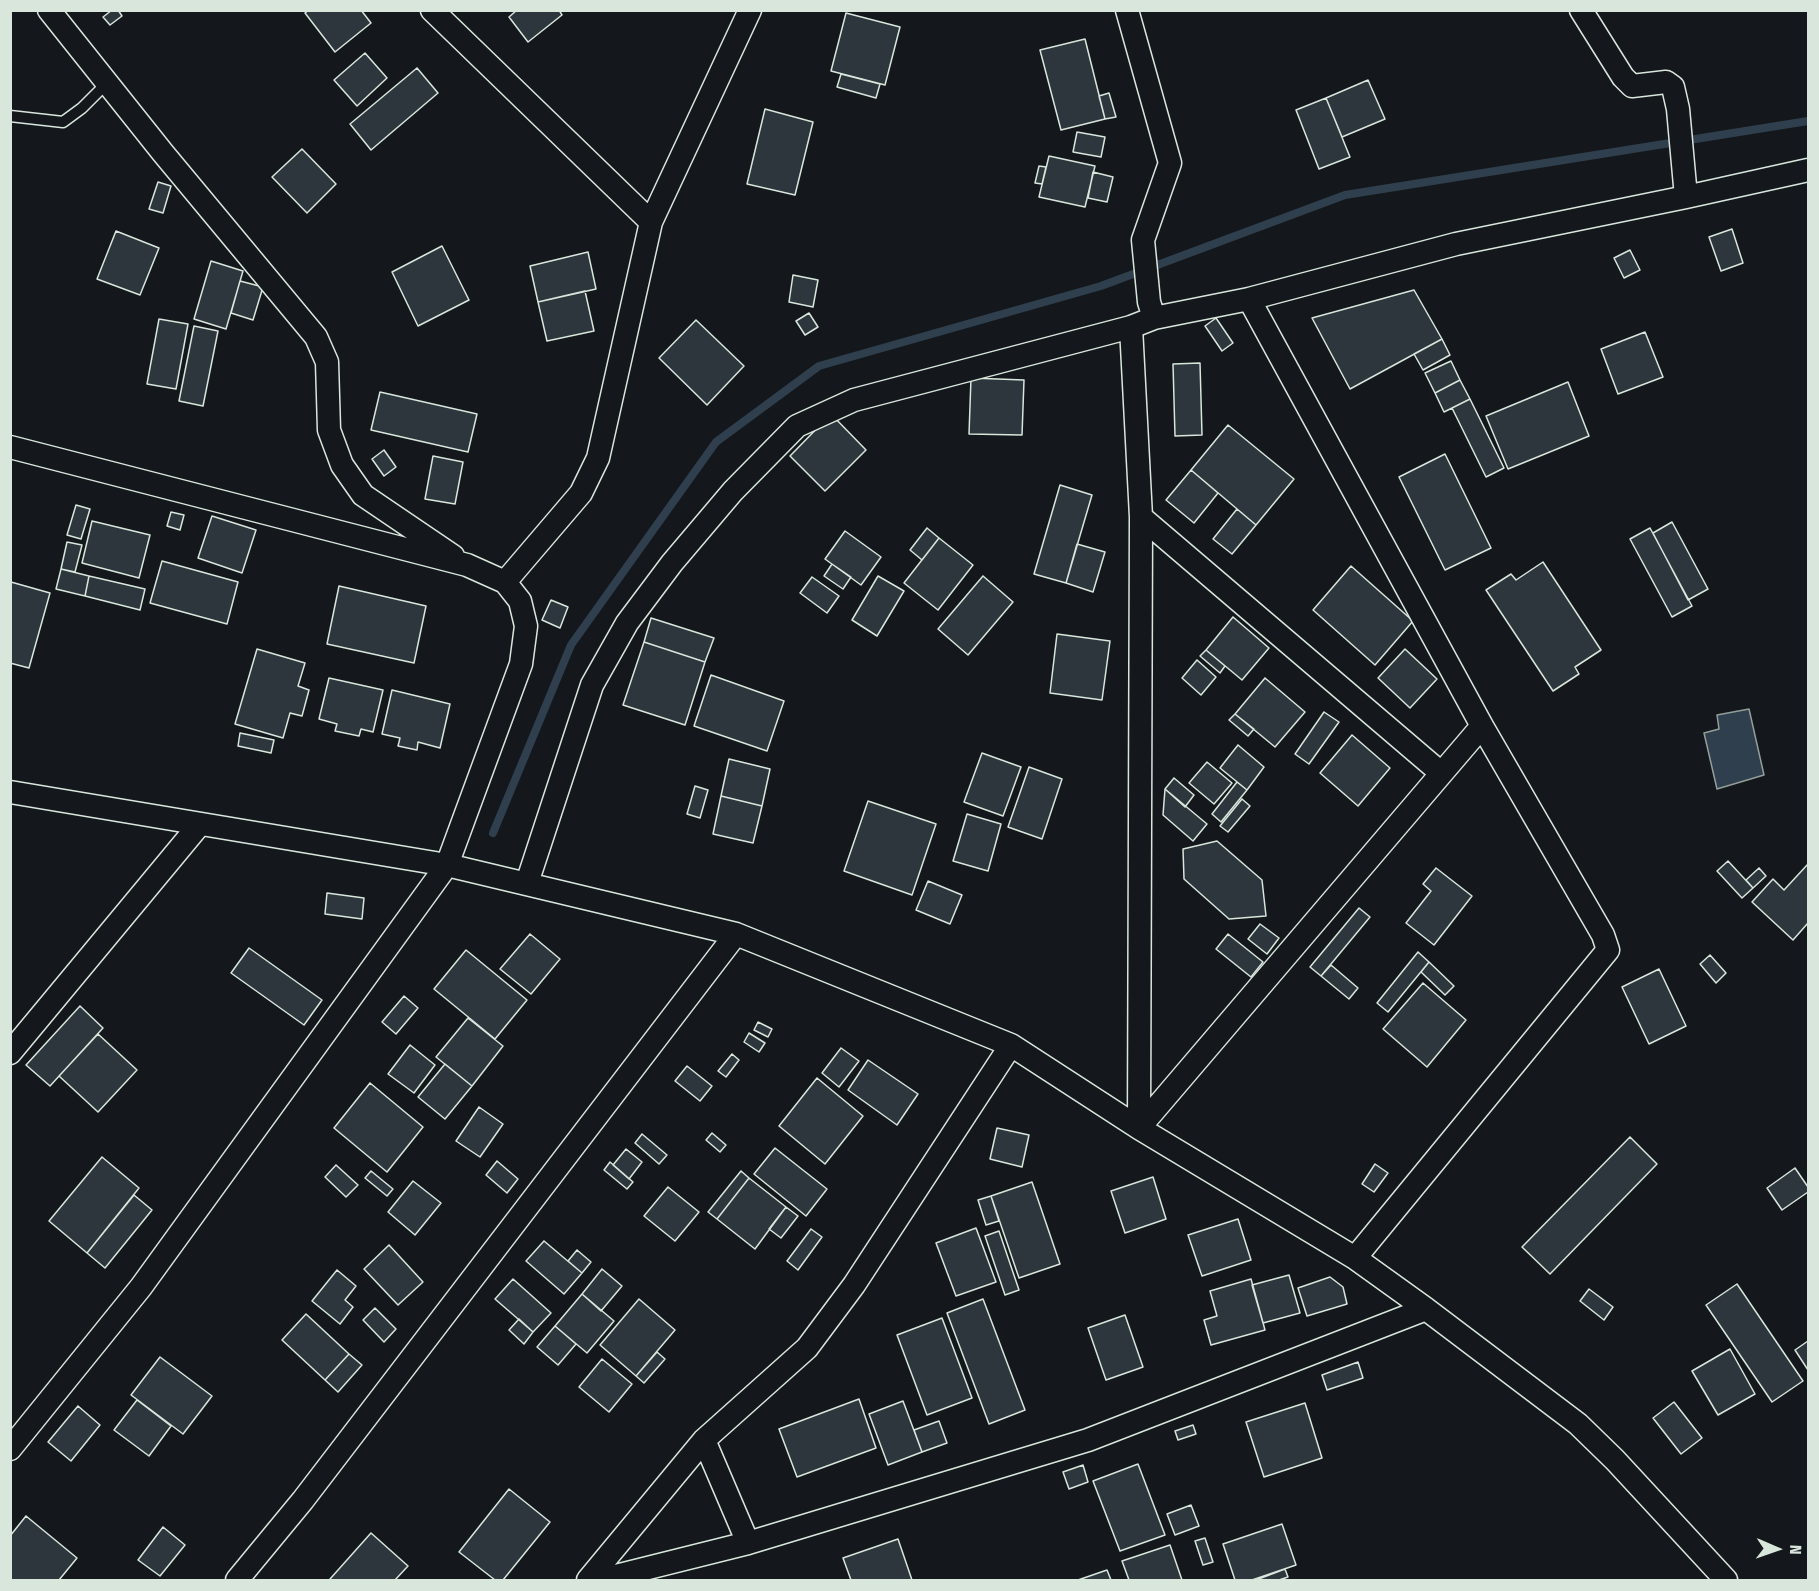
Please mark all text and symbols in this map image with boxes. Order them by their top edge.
north arrow [1747,1519,1807,1579]
text: N [1786,1545,1805,1555]

